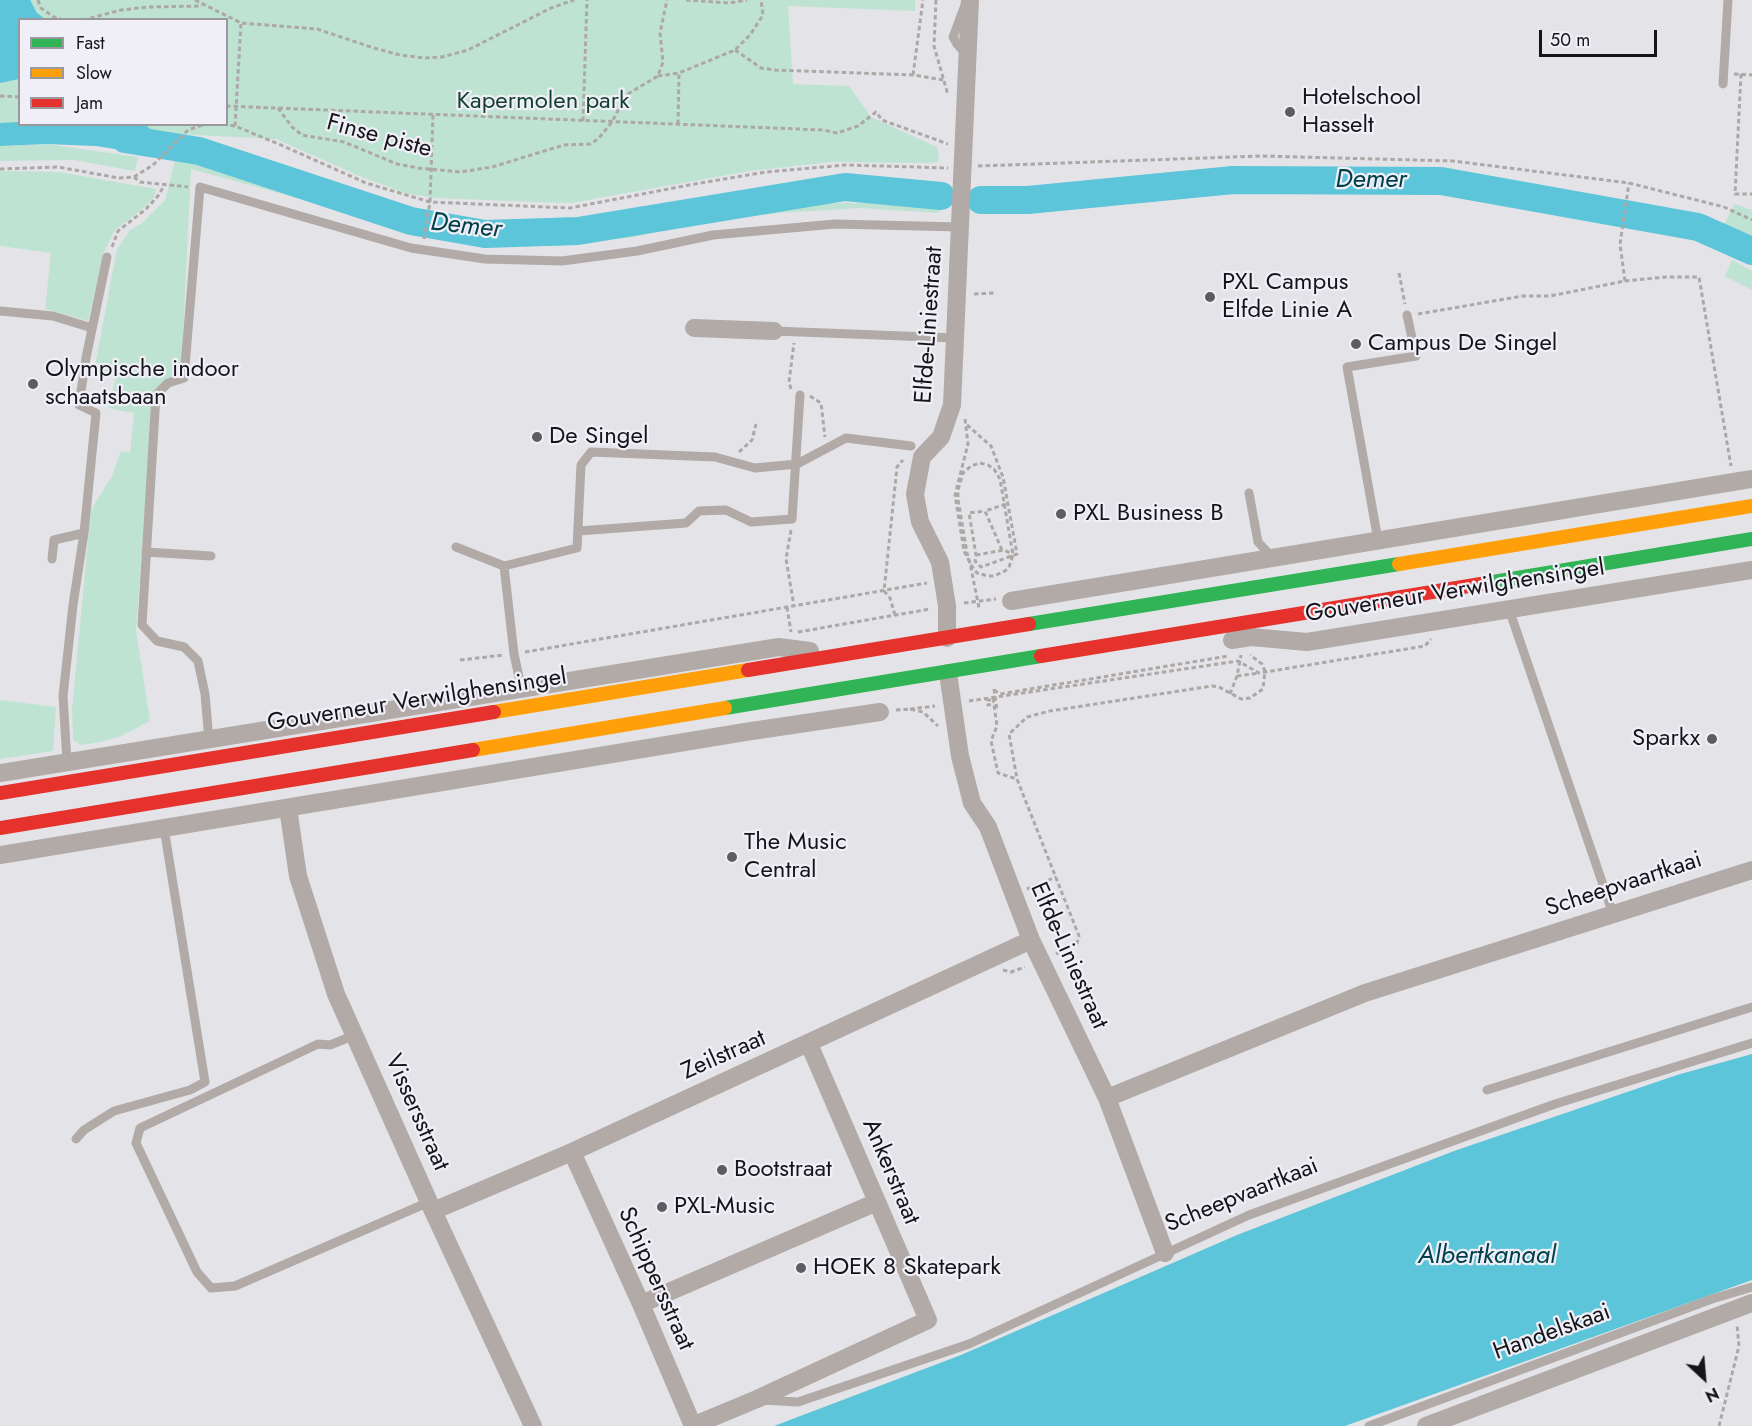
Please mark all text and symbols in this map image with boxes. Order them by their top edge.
legend [18,18,228,126]
scale bar [1542,18,1660,56]
text: 50 m [1550,27,1590,53]
text: Fast [76,30,105,56]
text: Slow [76,60,112,86]
place label: Hotelschool Hasselt [1302,84,1421,140]
park label: Kapermolen park [457,88,629,116]
text: Jam [76,90,103,116]
marker: Hotelschool Hasselt [1283,105,1297,119]
street label: Finse piste [323,109,435,165]
water label: Demer [1335,165,1407,197]
water label: Demer [429,208,503,246]
street label: Elfde-Liniestraat [910,245,950,405]
place label: PXL Campus Elfde Linie A [1222,269,1352,325]
marker: PXL Campus Elfde Linie A [1203,290,1217,304]
place label: Campus De Singel [1368,330,1557,358]
marker: Campus De Singel [1349,337,1363,351]
place label: Olympische indoor schaatsbaan [45,356,239,412]
marker: Olympische indoor schaatsbaan [26,377,40,391]
place label: De Singel [549,423,648,451]
marker: De Singel [530,430,544,444]
place label: PXL Business B [1073,500,1224,528]
marker: PXL Business B [1054,507,1068,521]
street label: Gouverneur Verwilghensingel [1303,554,1607,630]
street label: Gouverneur Verwilghensingel [265,663,569,739]
place label: Sparkx [1632,725,1700,753]
marker: Sparkx [1705,732,1719,746]
place label: The Music Central [744,829,847,885]
street label: Scheepvaartkaai [1542,846,1706,924]
marker: The Music Central [725,850,739,864]
street label: Elfde-Liniestraat [1023,878,1113,1034]
street label: Zeilstraat [677,1025,771,1087]
street label: Vissersstraat [378,1050,454,1176]
street label: Ankerstraat [855,1115,925,1229]
street label: Scheepvaartkaai [1161,1152,1323,1240]
place label: Bootstraat [734,1156,832,1184]
marker: Bootstraat [715,1163,729,1177]
place label: PXL-Music [674,1193,775,1221]
marker: PXL-Music [655,1200,669,1214]
street label: Schippersstraat [611,1203,699,1355]
water label: Albertkanaal [1418,1241,1556,1273]
place label: HOEK 8 Skatepark [813,1254,1001,1282]
marker: HOEK 8 Skatepark [794,1261,808,1275]
street label: Handelskaai [1490,1299,1614,1367]
north arrow [1674,1348,1734,1408]
text: N [1701,1382,1723,1408]

